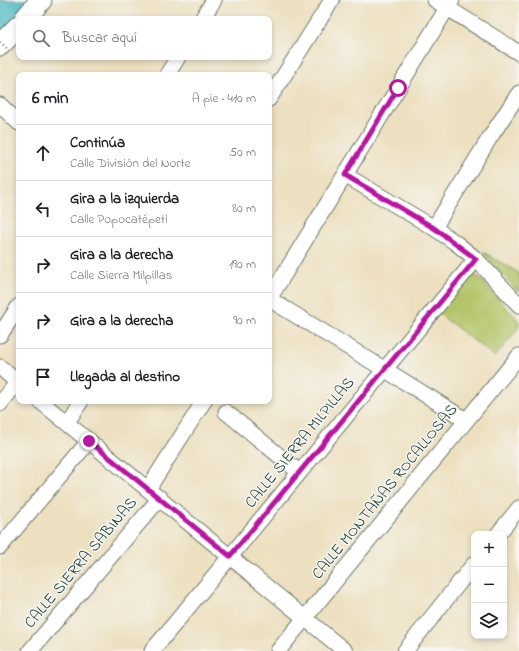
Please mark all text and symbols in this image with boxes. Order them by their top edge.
search box [16,16,272,60]
icon: search [30,27,52,49]
text: Buscar aquí [62,27,137,49]
route start [389,79,407,97]
text: 6 min [32,86,68,111]
text: A pie · 410 m [192,89,256,108]
text: Continúa [70,132,125,154]
icon: ahead [32,142,54,164]
text: 50 m [230,143,256,162]
text: Calle División del Norte [70,154,191,173]
text: Gira a la izquierda [70,188,179,210]
icon: left [32,198,54,220]
text: 80 m [232,199,256,218]
text: Calle Popocatépetl [70,210,167,229]
text: Gira a la derecha [70,244,173,266]
icon: right [32,254,54,276]
text: 190 m [229,255,256,274]
text: Calle Sierra Milpillas [70,266,172,285]
icon: right [32,310,54,332]
text: Gira a la derecha [70,310,173,332]
text: 90 m [233,311,256,330]
icon: arrive [32,366,54,388]
text: Llegada al destino [70,366,180,388]
street label: CALLE SIERRA MILPILLAS [239,372,361,514]
street label: CALLE MONTAÑAS ROCALLOSAS [306,399,464,585]
route end [80,432,98,450]
street label: CALLE SIERRA SABINAS [19,492,143,634]
map controls [471,531,507,639]
button: + [471,531,507,567]
button: − [471,567,507,603]
button: layers [471,603,507,639]

